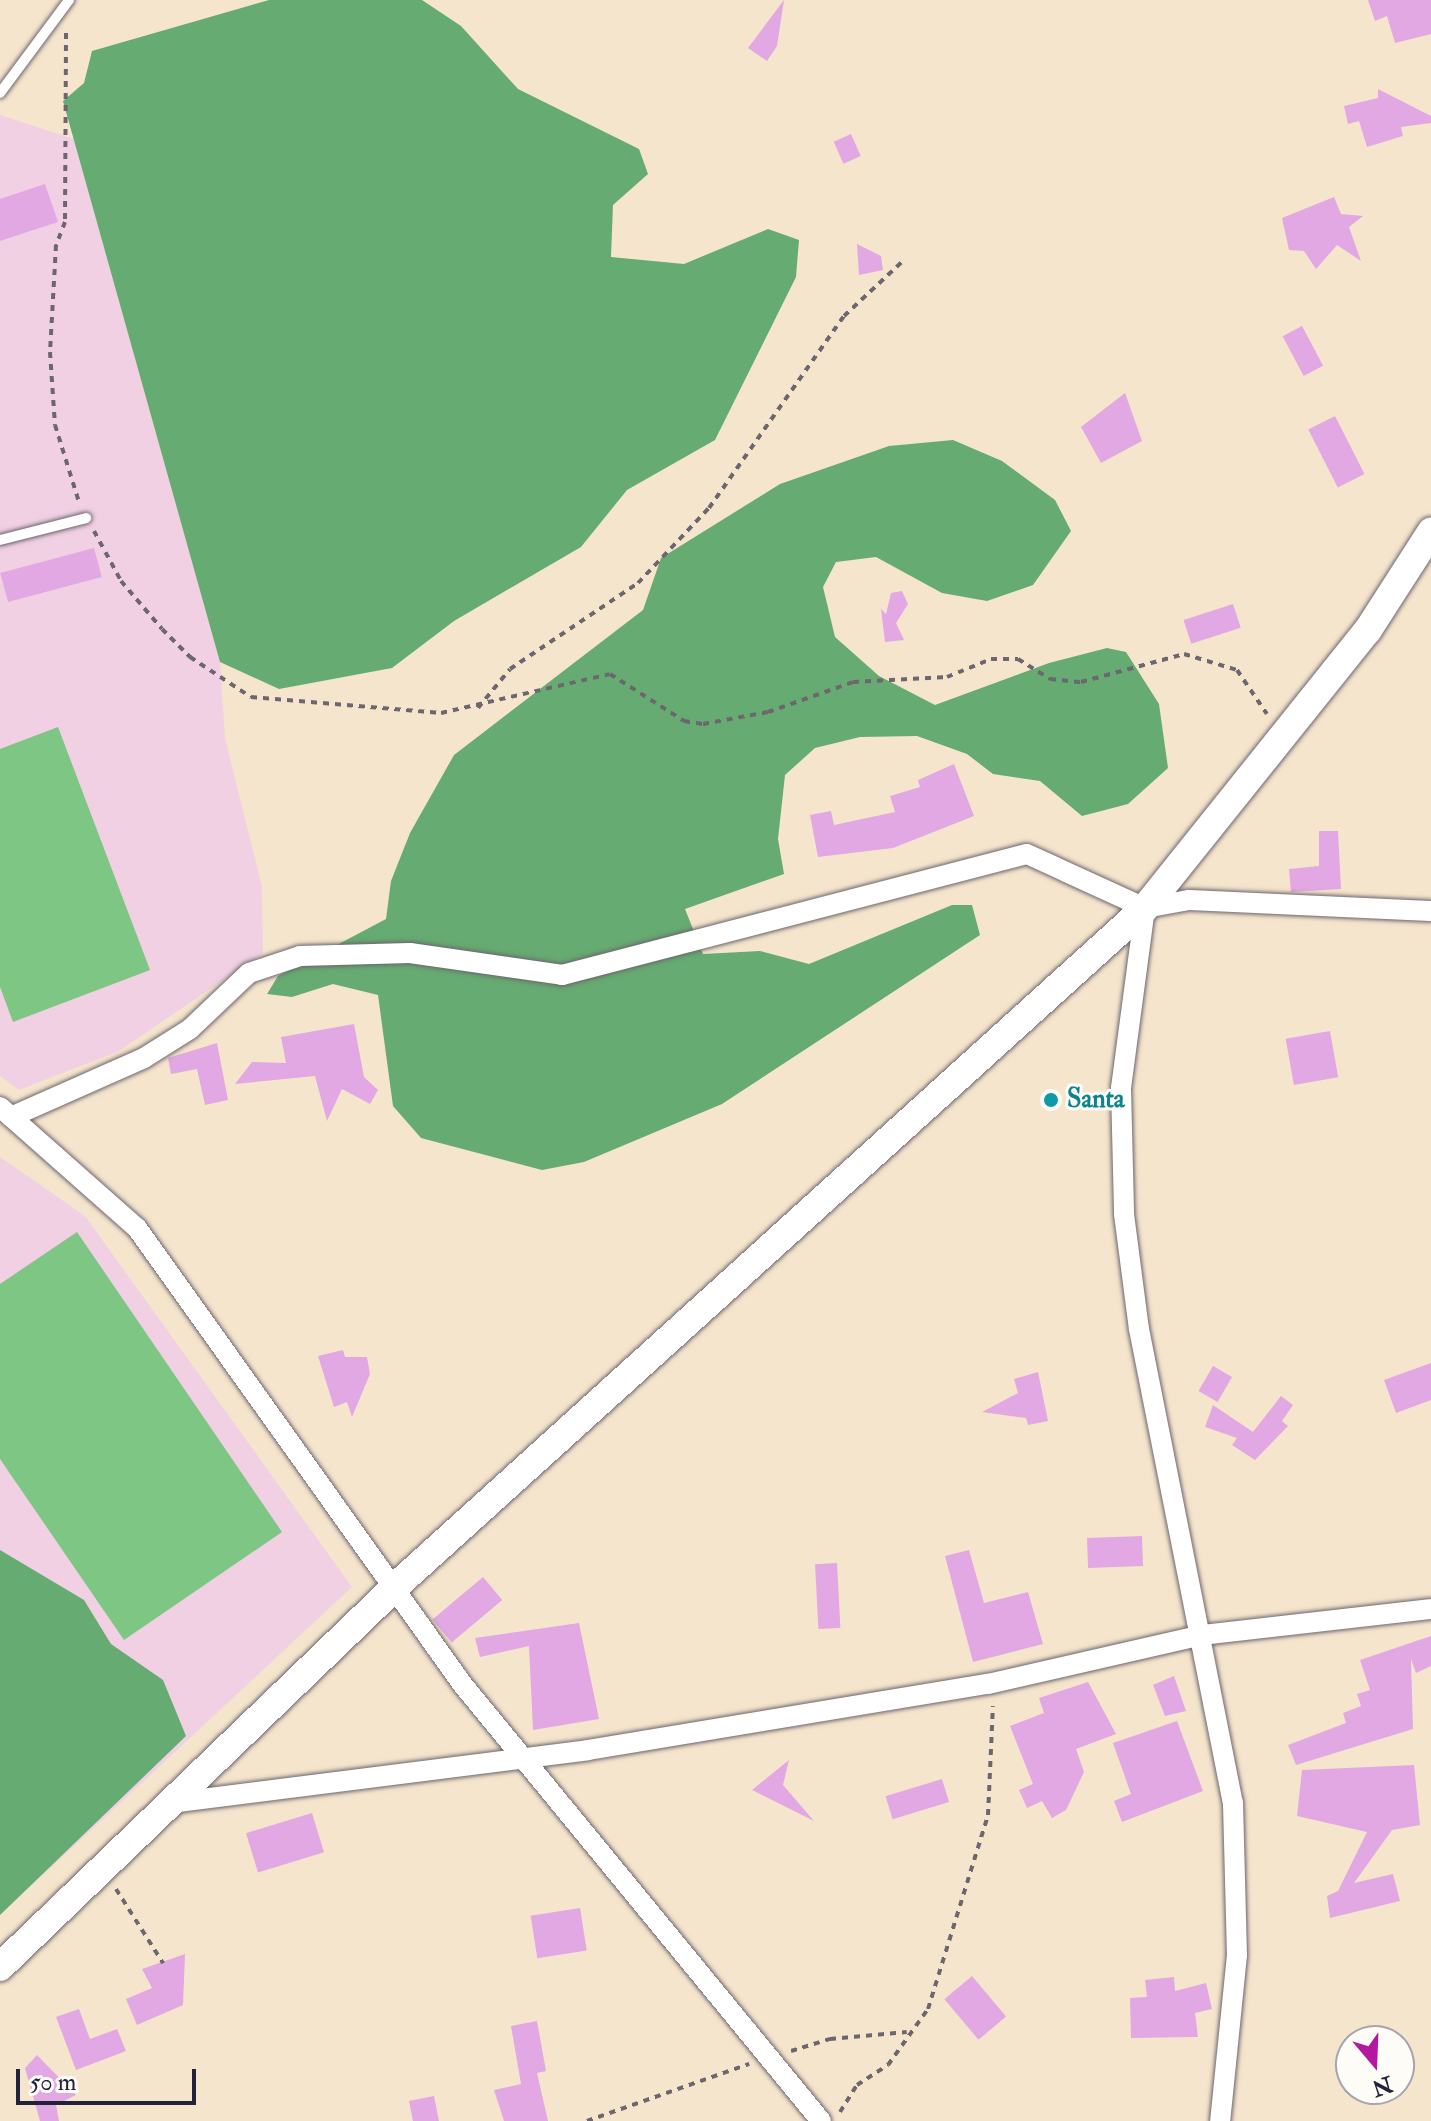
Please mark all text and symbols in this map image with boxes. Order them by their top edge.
place label: Santa [1067,1084,1125,1116]
marker: Santa [1042,1091,1060,1109]
north arrow [1335,2025,1415,2105]
scale bar [20,2053,200,2103]
text: 50 m [30,2067,76,2098]
text: N [1368,2069,1396,2102]

